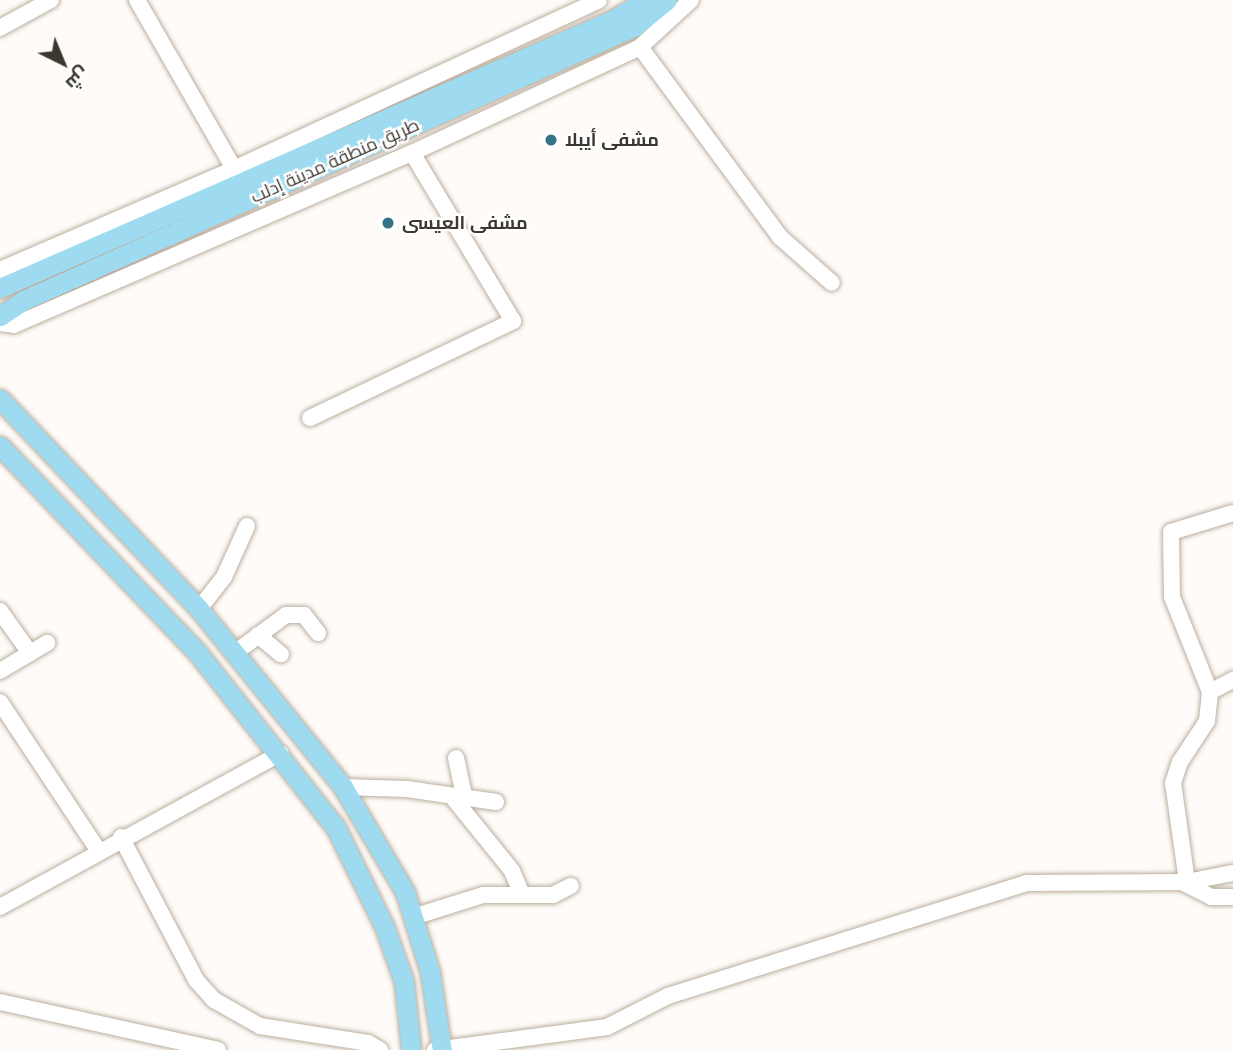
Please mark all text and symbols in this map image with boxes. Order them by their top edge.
north arrow [28,28,98,98]
text: ش [60,61,95,96]
street label: طريق منطقة مدينة إدلب [247,114,423,208]
place label: مشفى أيبلا [565,129,659,151]
marker: مشفى أيبلا [543,132,559,148]
place label: مشفى العيسى [402,212,528,234]
marker: مشفى العيسى [380,215,396,231]

